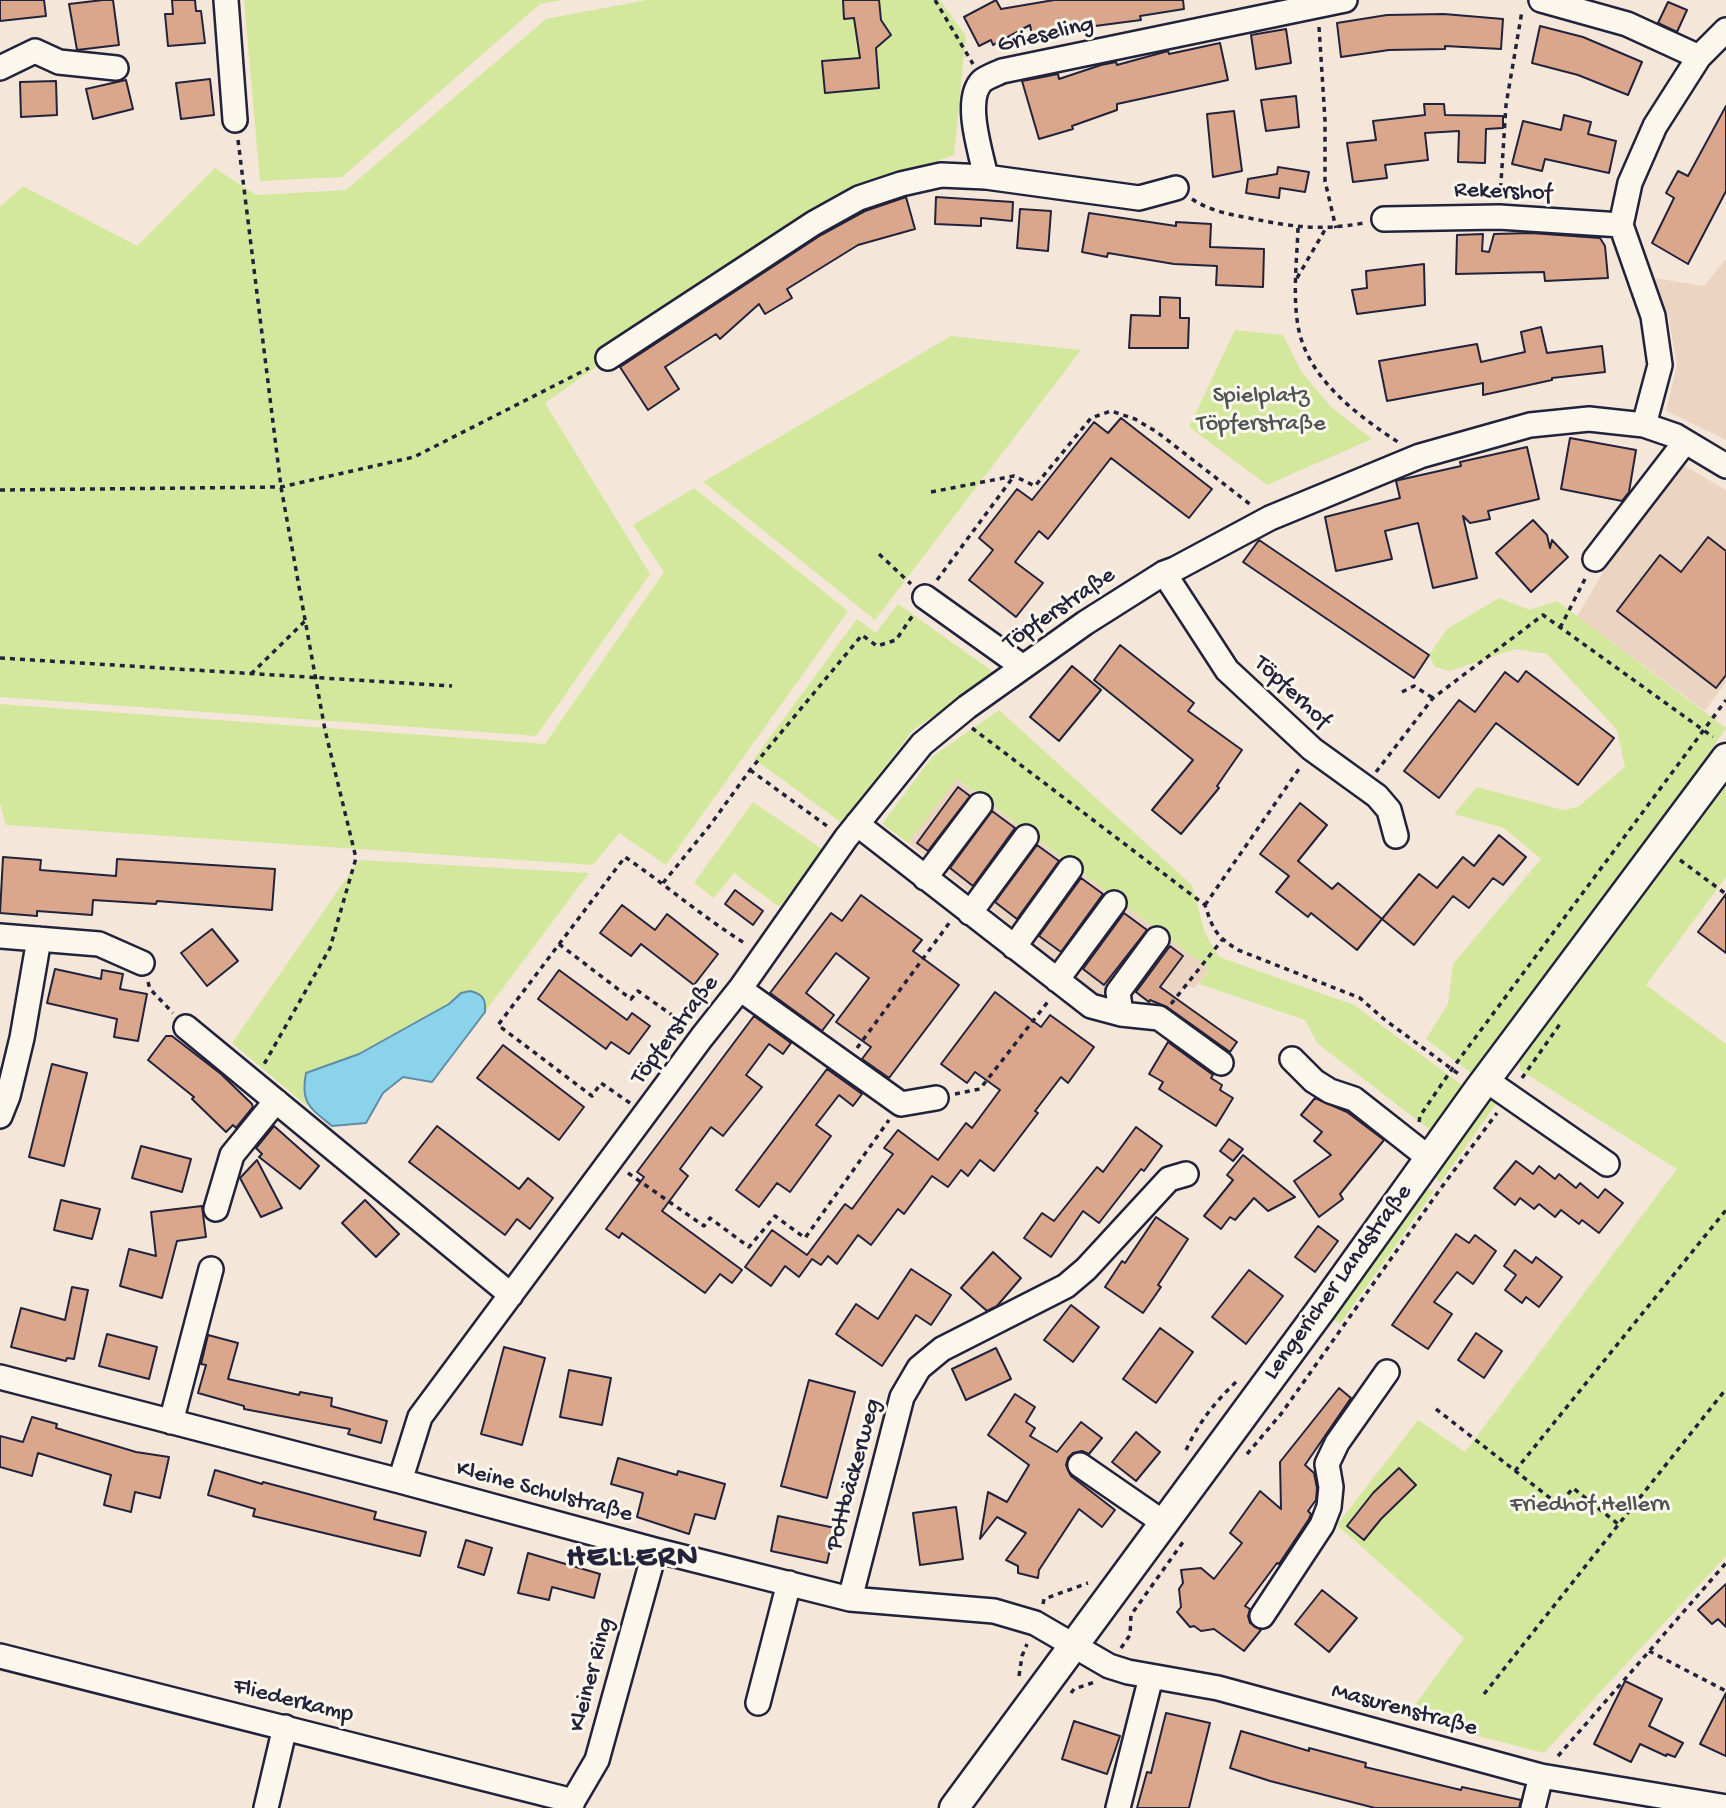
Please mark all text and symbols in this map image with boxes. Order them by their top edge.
street label: Grieseling [995,11,1097,61]
street label: Rekershof [1453,177,1553,209]
park label: Spielplatz Töpferstraße [1196,383,1326,439]
street label: Töpferstraße [998,562,1122,658]
street label: Töpferhof [1247,650,1335,736]
street label: Töpferstraße [626,971,726,1091]
street label: Lengericher Landstraße [1258,1180,1420,1386]
street label: Pottbäckerweg [821,1396,889,1554]
street label: Kleine Schulstraße [453,1456,635,1530]
park label: Friedhof Hellern [1510,1492,1670,1520]
district label: HELLERN [567,1540,699,1578]
street label: Kleiner Ring [564,1615,622,1735]
street label: Fliederkamp [230,1673,356,1731]
street label: Masurenstraße [1328,1678,1480,1744]

